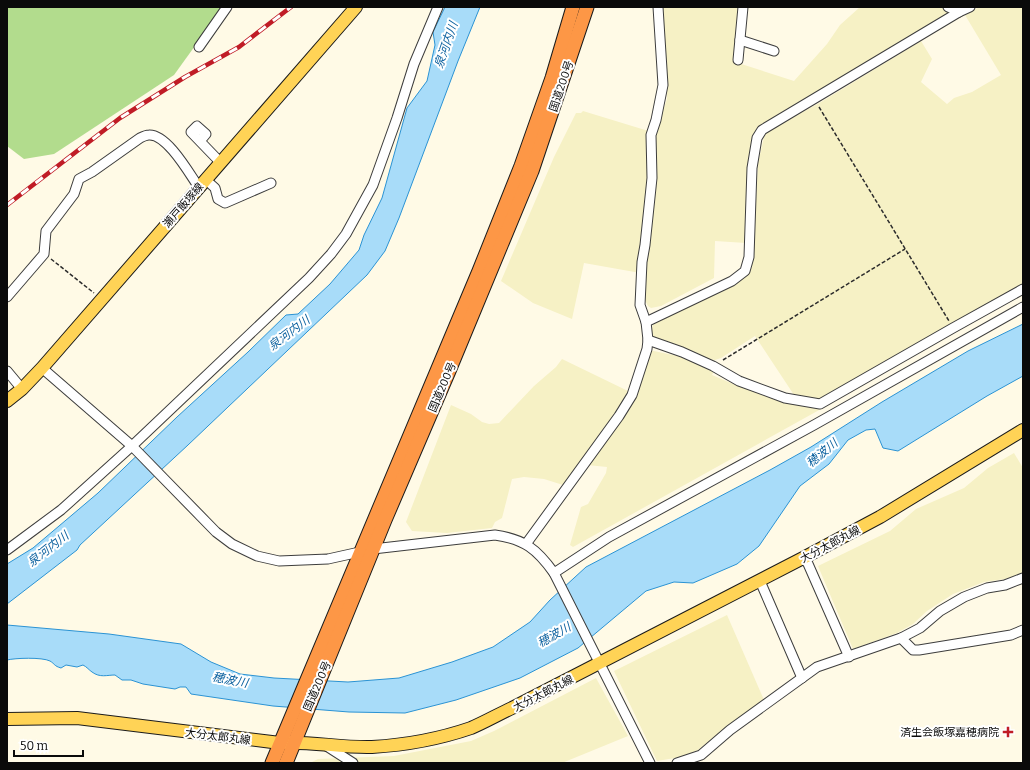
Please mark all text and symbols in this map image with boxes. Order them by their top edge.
water label: 泉河内川 [432,18,461,70]
street label: 国道200号 [547,59,576,113]
street label: 瀬戸飯塚線 [160,180,206,230]
water label: 泉河内川 [266,312,314,353]
street label: 国道200号 [426,360,459,414]
water label: 穂波川 [804,435,842,470]
street label: 大分太郎丸線 [798,523,862,566]
water label: 泉河内川 [25,527,73,569]
water label: 穂波川 [535,619,575,650]
street label: 国道200号 [301,659,334,713]
water label: 穂波川 [211,670,251,691]
street label: 大分太郎丸線 [511,673,576,714]
street label: 大分太郎丸線 [184,726,251,747]
place label: 済生会飯塚嘉穂病院 [900,726,999,739]
marker: 済生会飯塚嘉穂病院 [1002,726,1014,738]
scale bar [14,732,83,758]
text: 50 m [20,739,49,753]

